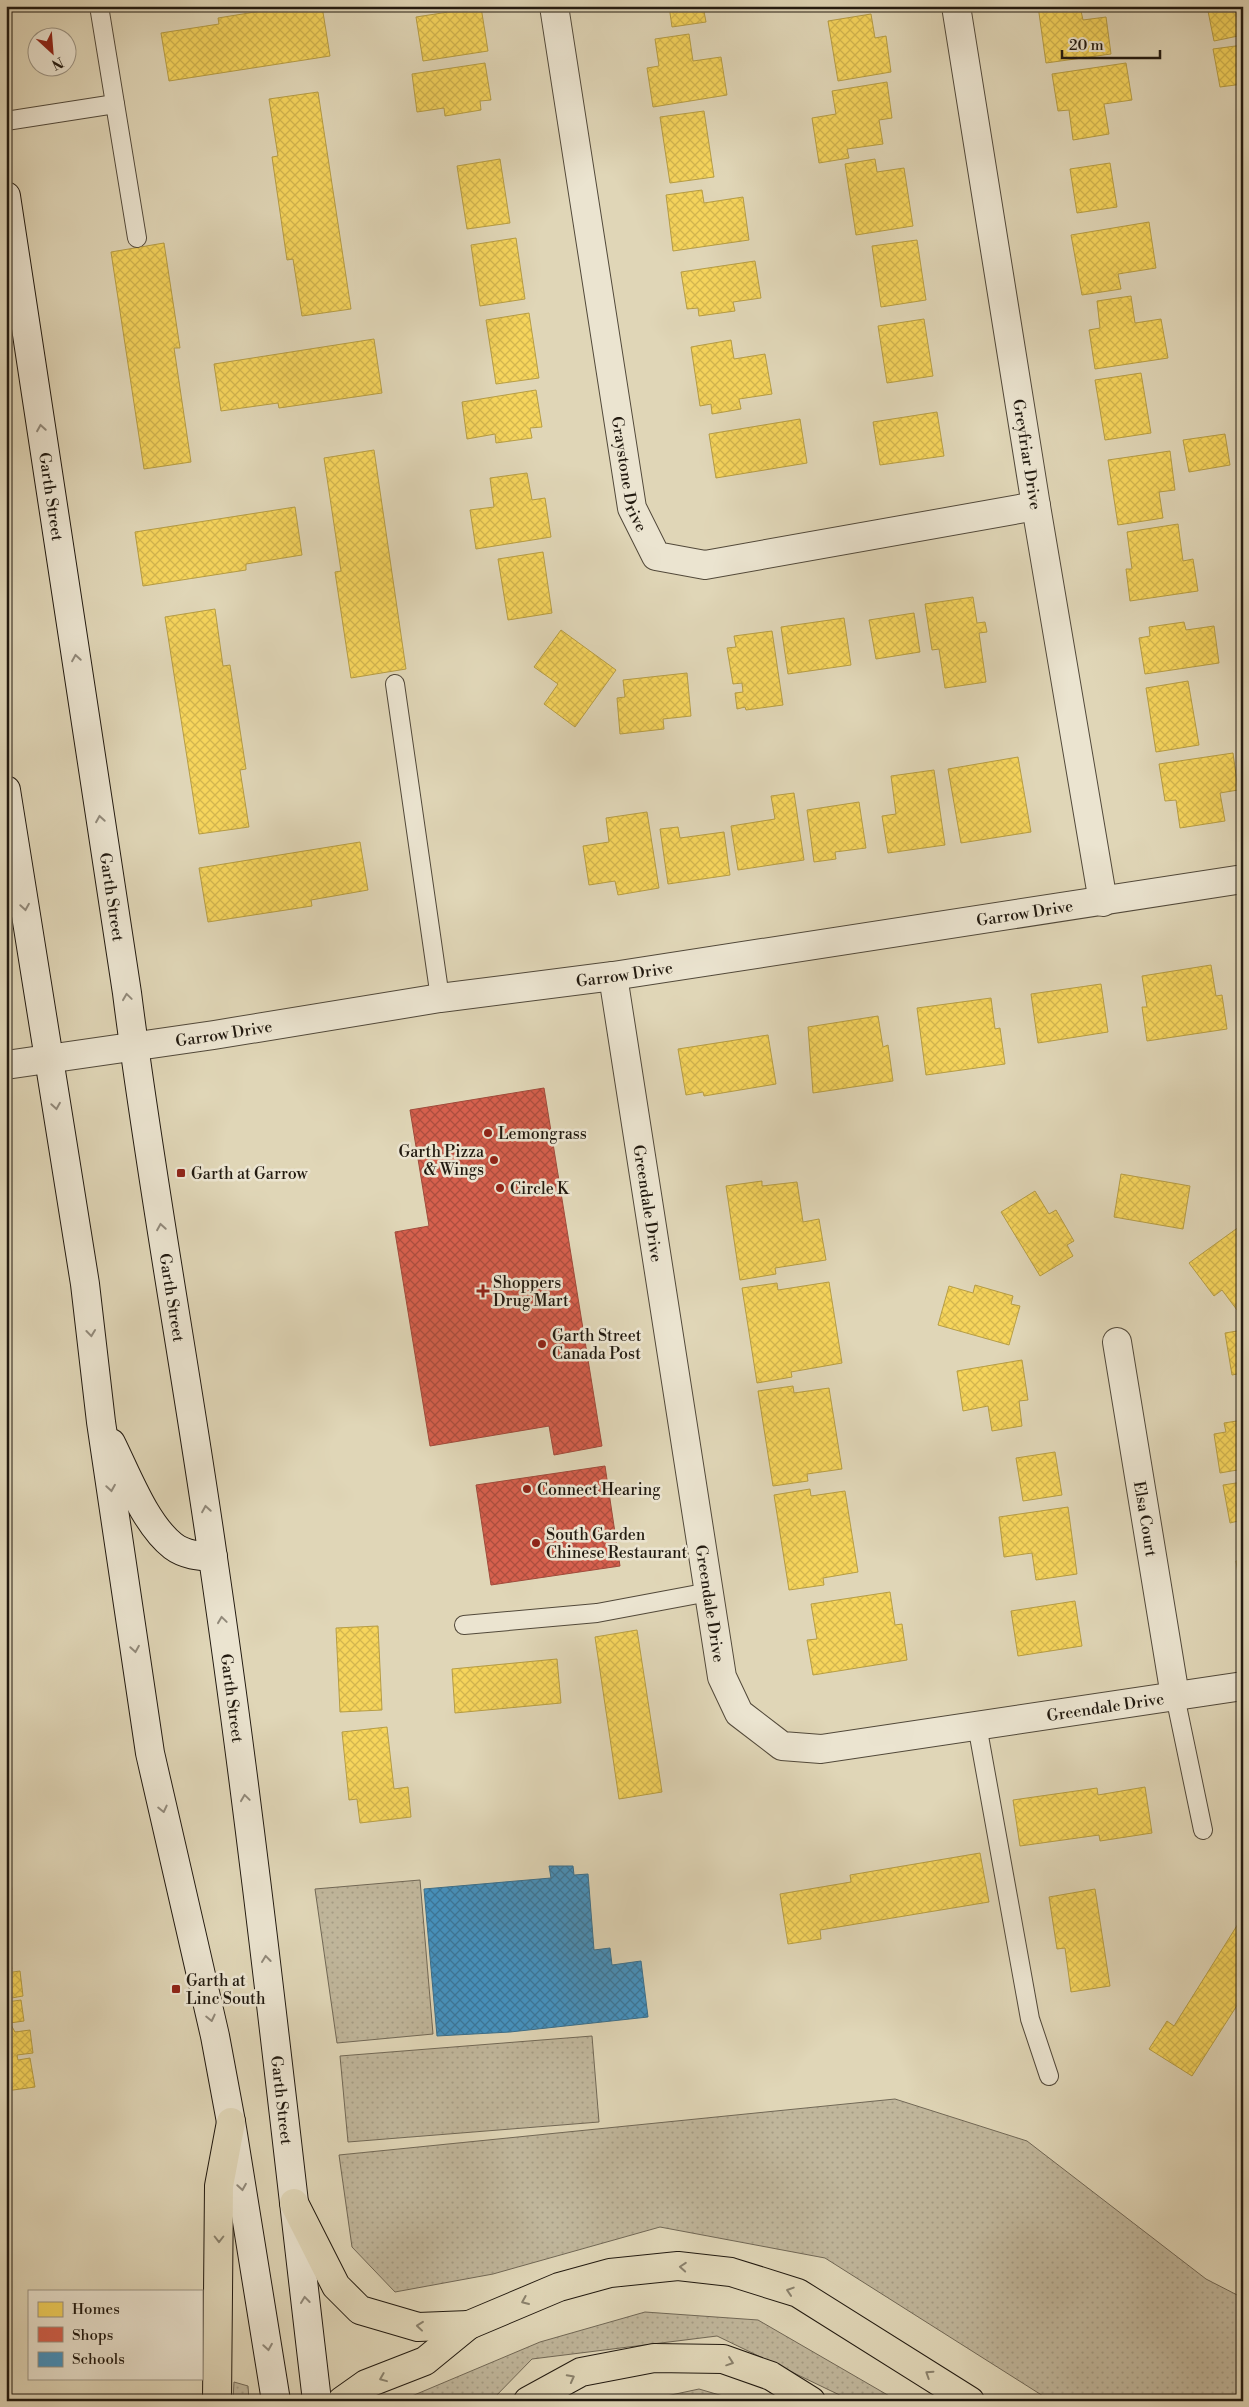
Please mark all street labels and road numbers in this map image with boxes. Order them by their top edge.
street label: Greyfriar Drive [1008,398,1045,511]
street label: Graystone Drive [607,415,651,535]
street label: Garth Street [34,451,67,543]
street label: Garth Street [95,851,128,943]
street label: Garrow Drive [975,896,1075,931]
street label: Garrow Drive [575,958,674,992]
street label: Garrow Drive [174,1017,274,1051]
street label: Greendale Drive [628,1143,666,1263]
street label: Garth Street [154,1252,188,1344]
street label: Elsa Court [1129,1479,1161,1558]
street label: Greendale Drive [691,1544,729,1664]
street label: Garth Street [216,1652,247,1744]
street label: Greendale Drive [1045,1689,1165,1726]
street label: Garth Street [266,2054,296,2146]

